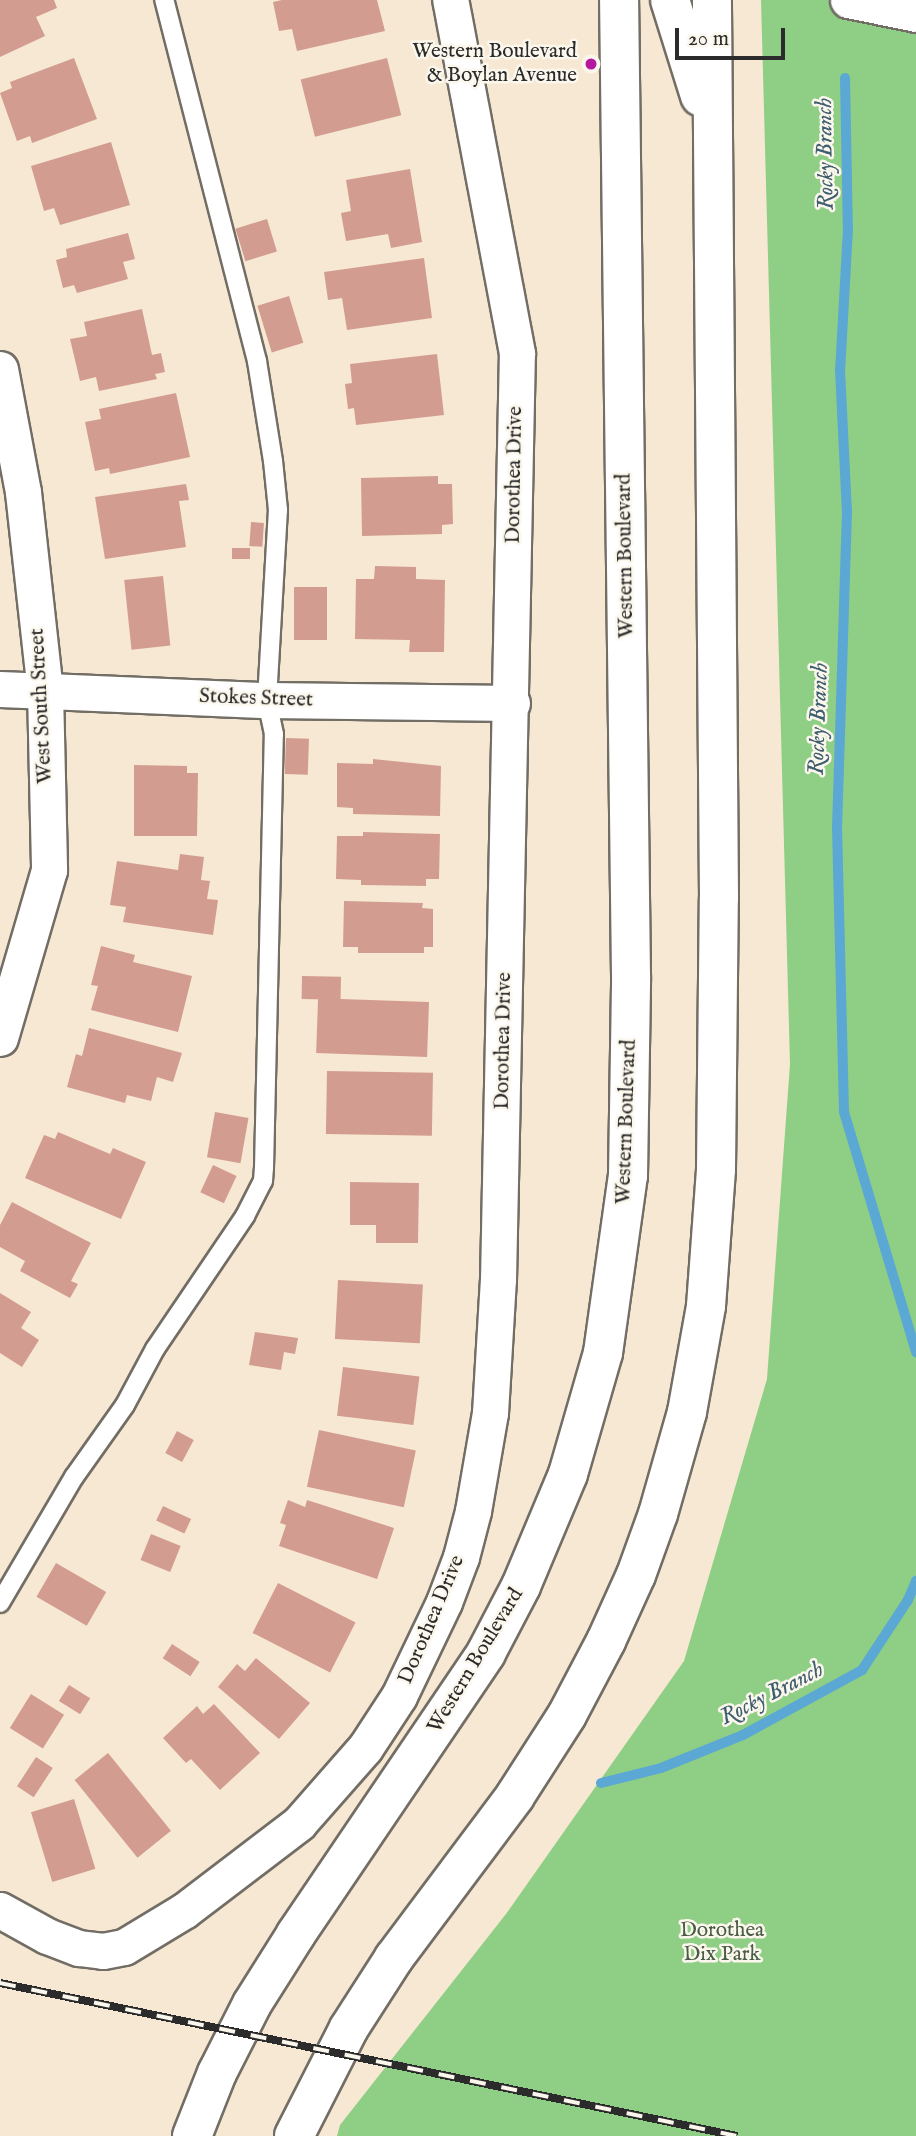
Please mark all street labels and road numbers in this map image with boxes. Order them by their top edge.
street label: Dorothea Drive [501,406,529,544]
street label: Western Boulevard [612,473,640,639]
street label: West South Street [25,628,59,784]
street label: Stokes Street [199,684,313,714]
street label: Dorothea Drive [490,972,518,1110]
street label: Western Boulevard [612,1039,642,1205]
street label: Dorothea Drive [394,1552,470,1688]
street label: Western Boulevard [423,1584,529,1738]

